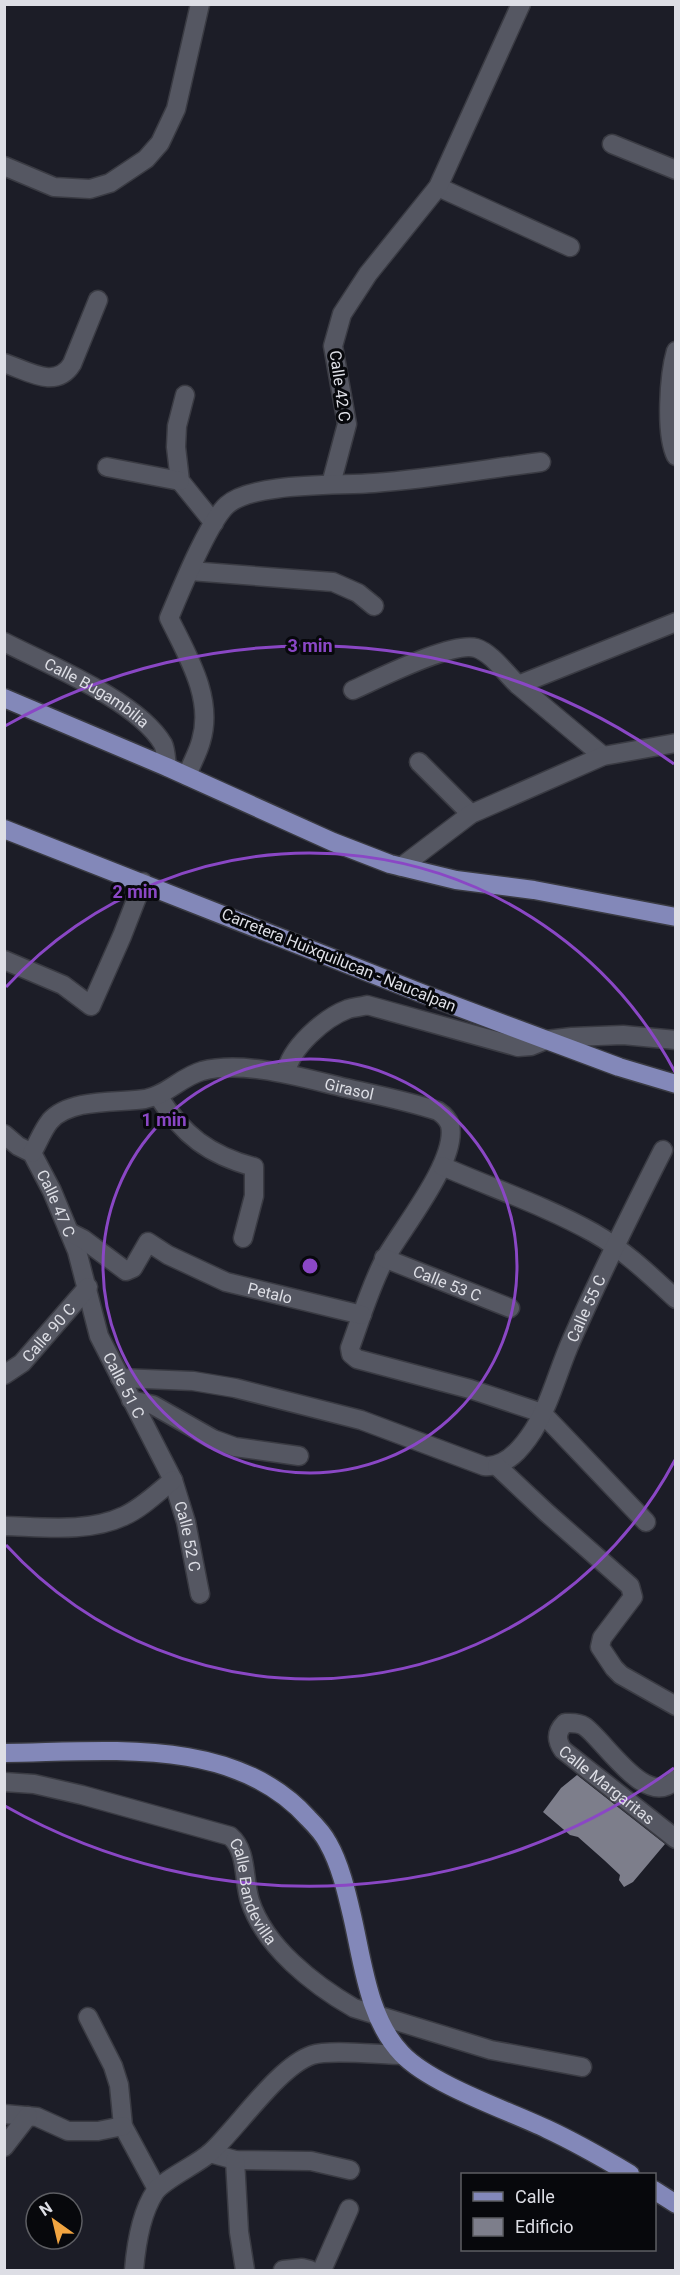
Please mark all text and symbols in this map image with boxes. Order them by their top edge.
street label: Calle 42 C [326,349,354,423]
text: 3 min [287,635,333,656]
street label: Calle Bugambilia [41,654,153,731]
text: 2 min [112,881,158,902]
street label: Carretera Huixquilucan - Naucalpan [219,904,459,1016]
street label: Girasol [323,1074,376,1103]
text: 1 min [141,1109,187,1130]
street label: Calle 47 C [33,1166,80,1240]
centre of rings [300,1256,320,1276]
street label: Calle 53 C [410,1261,484,1305]
street label: Calle 55 C [562,1272,609,1345]
street label: Petalo [246,1278,294,1307]
street label: Calle 90 C [18,1299,79,1366]
street label: Calle 51 C [99,1349,149,1421]
street label: Calle 52 C [171,1499,205,1573]
street label: Calle Margaritas [555,1741,659,1828]
street label: Calle Bandevilla [226,1834,281,1948]
legend [461,2173,656,2251]
text: Calle [515,2186,555,2207]
north arrow [24,2191,84,2251]
text: N [36,2198,56,2220]
text: Edificio [515,2216,574,2237]

